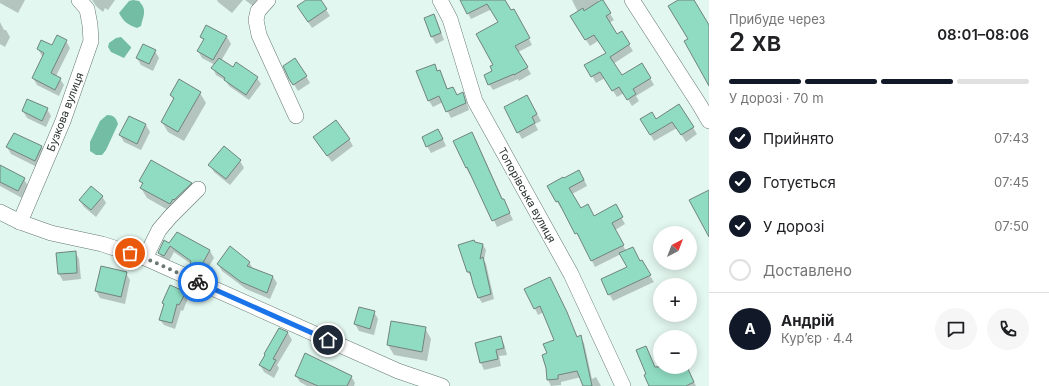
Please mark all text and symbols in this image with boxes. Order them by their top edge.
text: Прибуде через [729,11,825,27]
text: 08:01–08:06 [937,25,1029,44]
text: 2 хв [729,26,781,57]
street label: Бузкова вулиця [43,70,87,154]
text: У дорозі · 70 m [729,90,824,106]
icon: check [729,127,751,149]
text: Прийнято [763,129,834,148]
text: 07:43 [994,130,1029,146]
street label: Топорівська вулиця [495,145,559,245]
icon: check [729,171,751,193]
text: Готується [763,173,836,192]
text: 07:45 [994,174,1029,190]
icon: check [729,215,751,237]
text: У дорозі [763,217,824,236]
text: 07:50 [994,218,1029,234]
north arrow [653,226,697,270]
map controls [653,226,697,374]
pin [113,236,147,270]
icon: bag [119,242,141,264]
text: Доставлено [763,261,852,280]
courier [178,262,218,302]
icon: bike [187,271,209,293]
button: + [653,278,697,322]
button: chat [935,308,977,350]
button: phone [987,308,1029,350]
text: Андрій [781,311,834,330]
text: А [744,319,756,338]
pin [311,323,345,357]
icon: home [317,329,339,351]
button: − [653,330,697,374]
text: Кур’єр · 4.4 [781,330,853,346]

